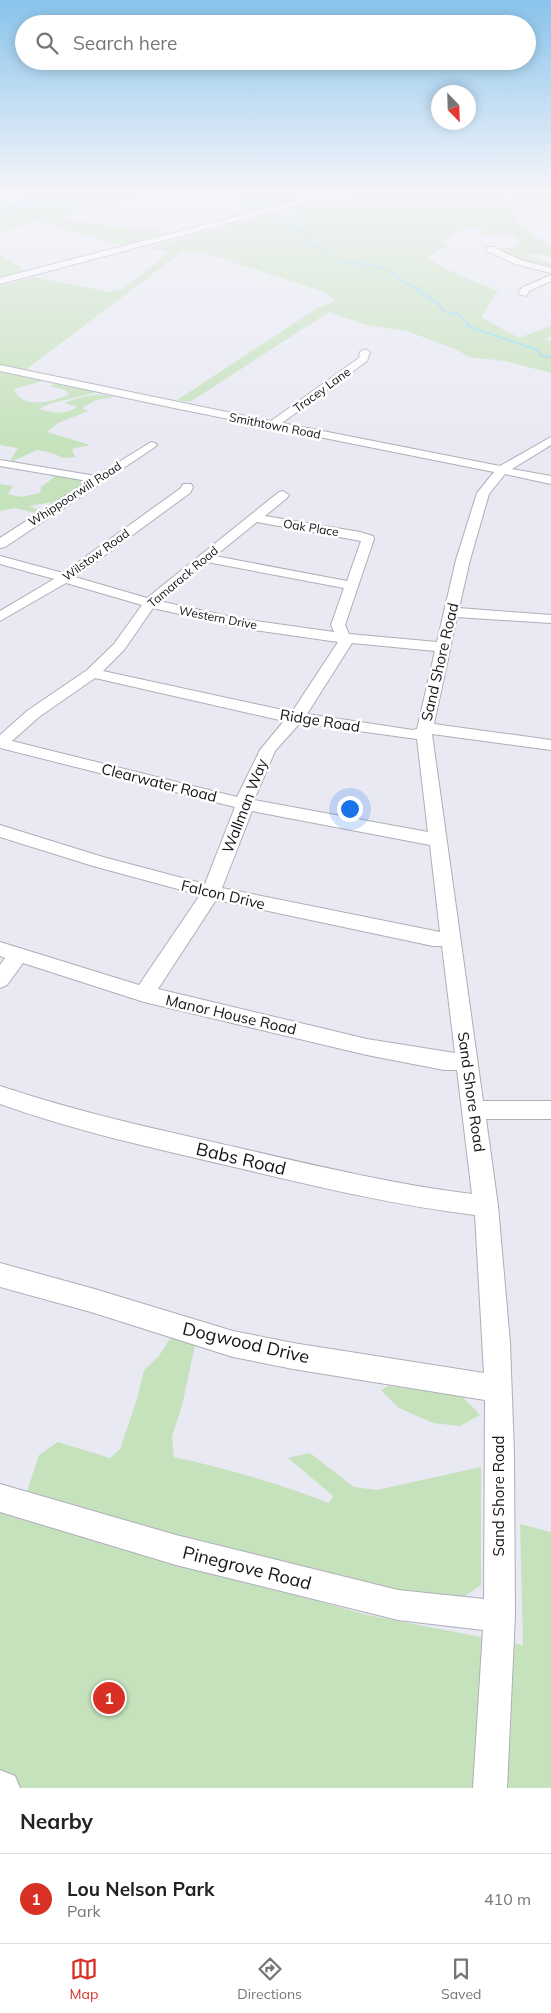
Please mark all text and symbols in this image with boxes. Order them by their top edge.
search box [15,15,536,70]
icon: search [33,29,61,57]
text: Search here [73,31,177,55]
north arrow [431,85,476,130]
street label: Tracey Lane [290,364,353,415]
street label: Smithtown Road [228,409,322,442]
street label: Whippoorwill Road [26,458,124,529]
street label: Oak Place [282,516,340,539]
street label: Wilstow Road [59,525,132,584]
street label: Tamarack Road [144,543,221,610]
street label: Sand Shore Road [417,601,462,723]
street label: Western Drive [178,603,258,632]
street label: Ridge Road [279,705,361,736]
street label: Wallman Way [218,756,271,856]
street label: Clearwater Road [99,759,219,806]
your location [337,796,363,822]
street label: Falcon Drive [179,876,267,913]
street label: Manor House Road [164,990,298,1039]
street label: Sand Shore Road [454,1031,489,1153]
street label: Babs Road [194,1137,288,1180]
street label: Dogwood Drive [180,1317,312,1368]
street label: Sand Shore Road [489,1436,508,1556]
street label: Pinegrove Road [180,1540,314,1595]
pin: 1 [93,1679,125,1717]
text: Nearby [20,1808,93,1834]
text: Lou Nelson Park [67,1877,214,1901]
text: 1 [31,1889,41,1909]
text: 410 m [484,1889,531,1909]
text: Park [67,1901,101,1921]
tab: Map [70,1955,98,2003]
tab: Directions [237,1955,302,2003]
tab: Saved [441,1955,481,2003]

